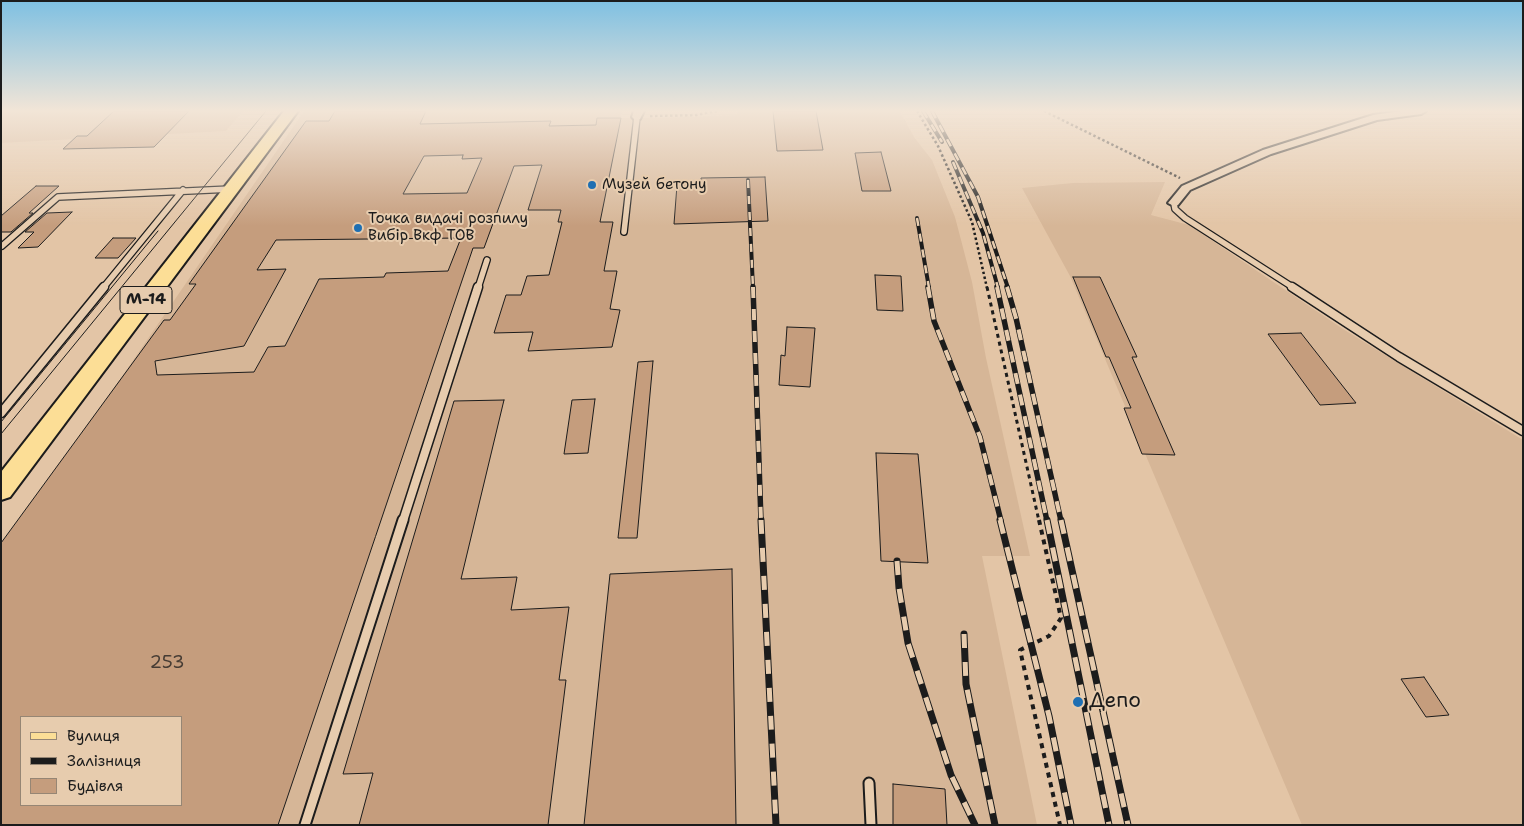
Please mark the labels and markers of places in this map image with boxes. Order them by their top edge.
place label: Музей бетону [602,176,707,194]
marker: Музей бетону [586,179,598,191]
place label: Точка видачі розпилу Вибір Вкф ТОВ [368,210,528,245]
marker: Точка видачі розпилу Вибір Вкф ТОВ [352,222,364,234]
place label: Депо [1089,689,1141,715]
marker: Депо [1071,695,1085,709]

